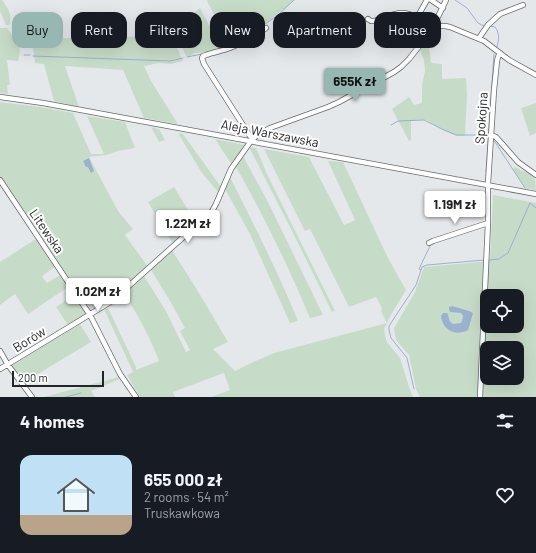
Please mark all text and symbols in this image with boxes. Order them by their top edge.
chip: Buy [12,12,63,48]
chip: Rent [71,12,127,48]
chip: Filters [135,12,202,48]
chip: New [210,12,265,48]
chip: Apartment [273,12,366,48]
chip: House [374,12,441,48]
pin: 655K zł [318,68,392,102]
text: 655K zł [333,73,377,89]
street label: Spokojna [471,92,491,144]
street label: Aleja Warszawska [220,116,320,150]
pin: 1.19M zł [414,191,496,225]
text: 1.19M zł [433,196,477,212]
street label: Litewska [26,206,68,256]
pin: 1.22M zł [147,210,229,244]
text: 1.22M zł [165,215,211,231]
pin: 1.02M zł [57,278,139,312]
text: 1.02M zł [75,283,121,299]
map controls [480,289,524,385]
button: locate [480,289,524,333]
street label: Borów [10,323,48,355]
button: layers [480,341,524,385]
scale bar [12,369,104,388]
text: 200 m [18,371,48,384]
icon: filters [494,410,516,432]
text: 4 homes [20,411,84,431]
text: 655 000 zł [144,469,223,489]
icon: home [52,471,100,519]
icon: heart [494,484,516,506]
text: 2 rooms · 54 m² [144,489,229,505]
text: Truskawkowa [144,505,220,521]

